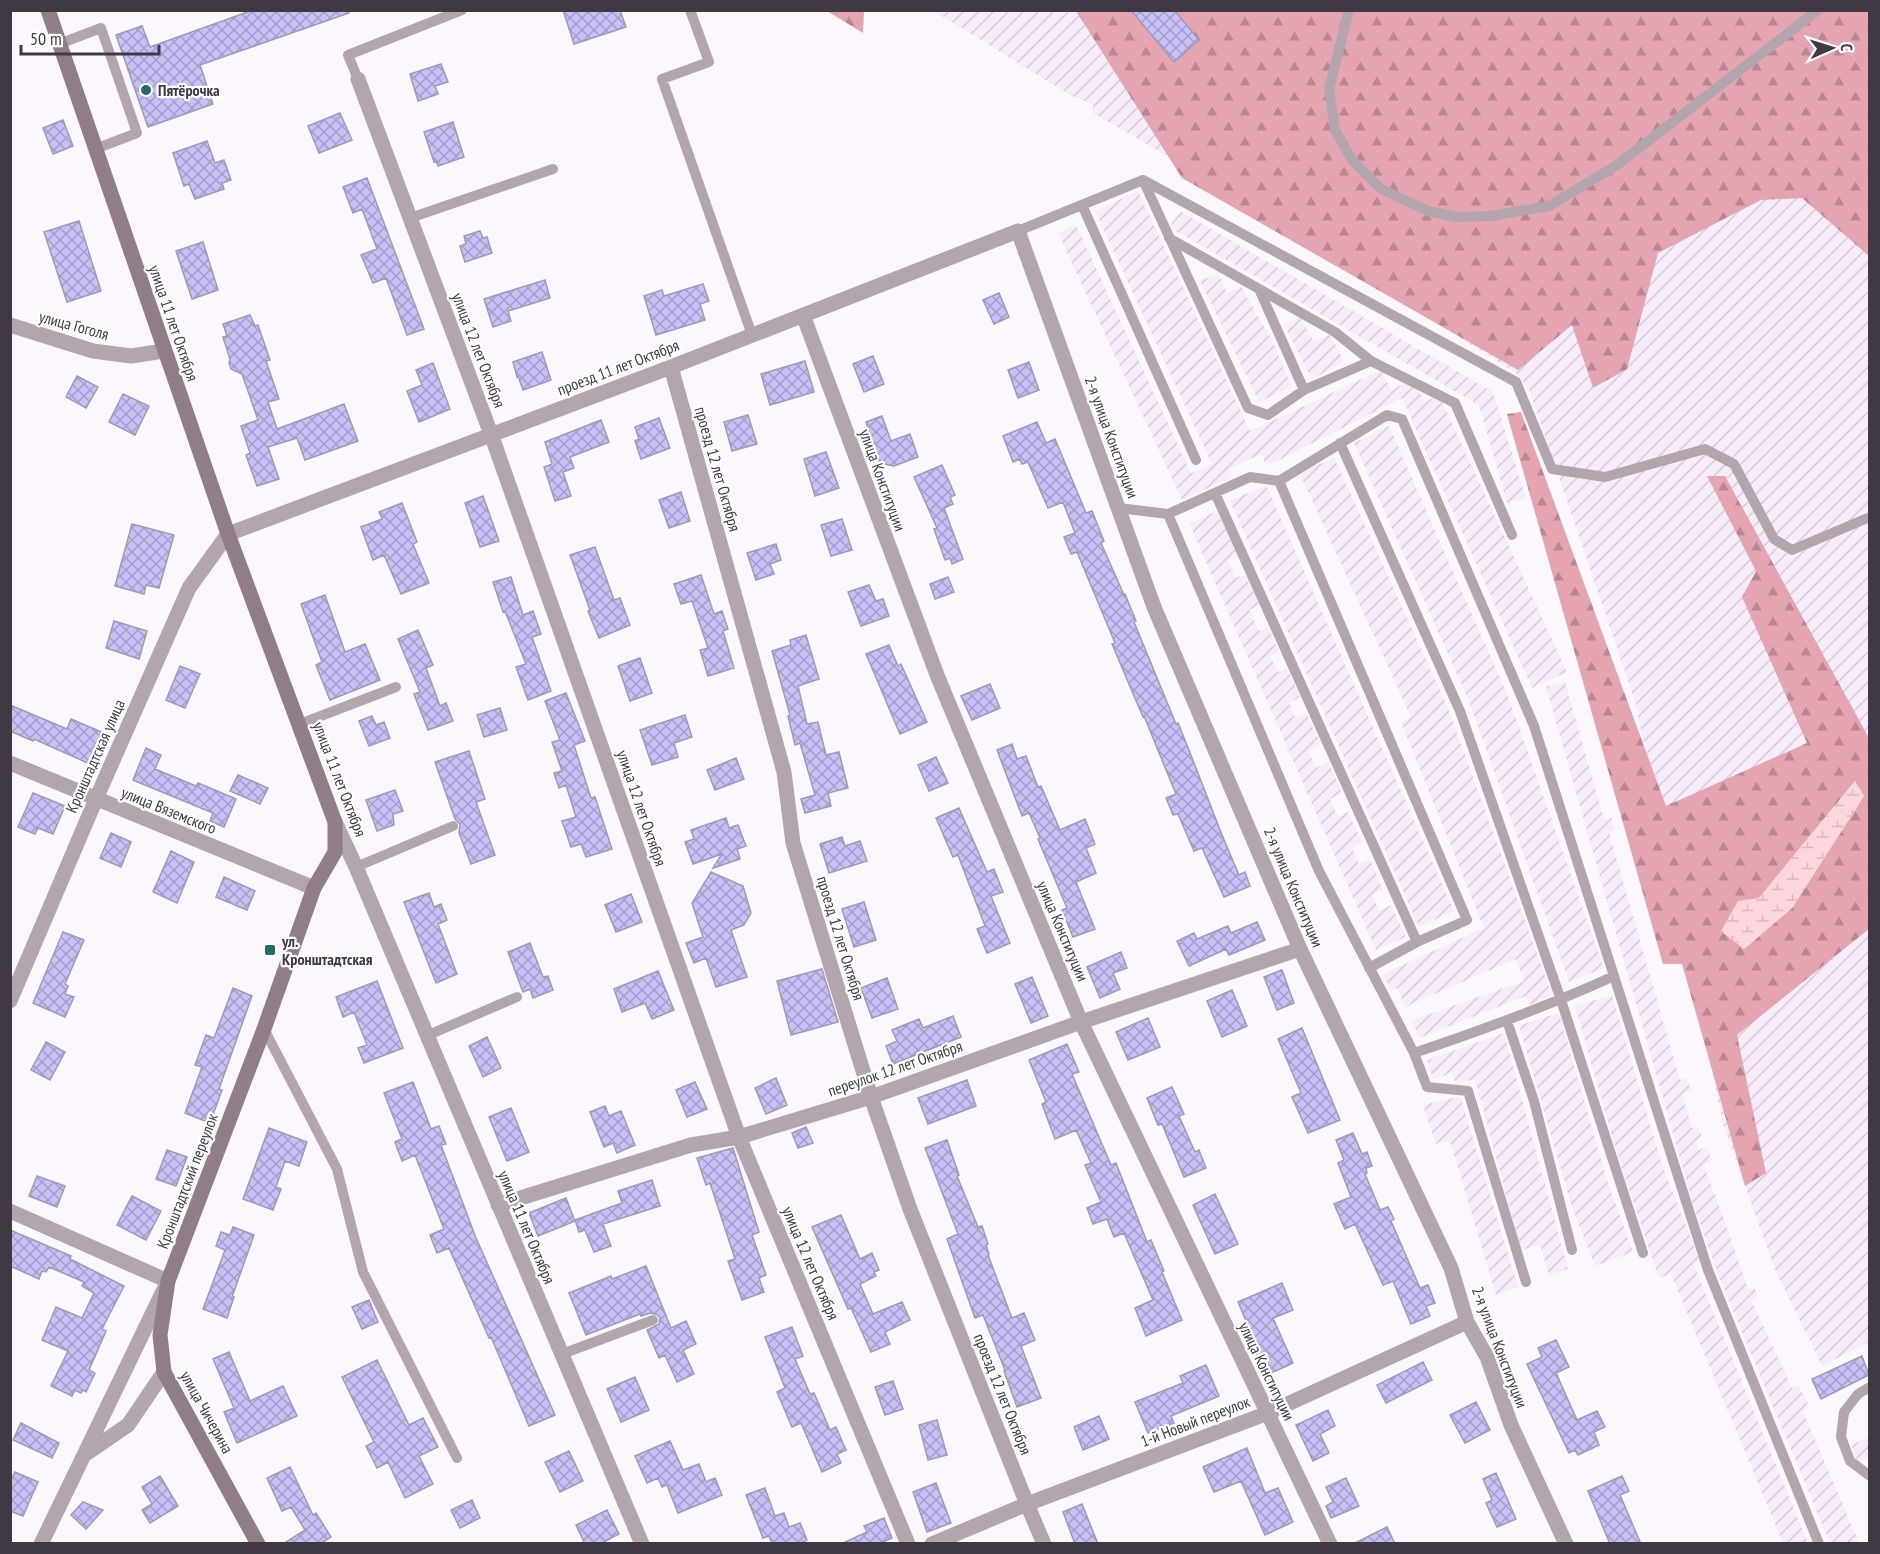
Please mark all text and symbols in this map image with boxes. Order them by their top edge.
scale bar [21,18,159,56]
north arrow [1802,18,1862,78]
text: 50 m [30,27,62,50]
text: С [1837,43,1857,52]
place label: Пятёрочка [158,80,220,100]
marker: Пятёрочка [139,83,153,97]
street label: улица 11 лет Октября [145,262,203,384]
street label: улица 12 лет Октября [448,290,510,410]
street label: улица Гоголя [37,306,111,344]
street label: проезд 11 лет Октября [554,335,682,399]
street label: 2-я улица Конституции [1081,373,1143,501]
street label: проезд 12 лет Октября [691,404,745,534]
street label: улица Конституции [855,426,911,534]
street label: Кронштадтская улица [61,696,129,816]
street label: улица 11 лет Октября [309,719,371,839]
street label: улица 12 лет Октября [613,747,671,869]
street label: улица Вяземского [119,782,219,838]
street label: 2-я улица Конституции [1260,824,1328,950]
street label: проезд 12 лет Октября [813,873,869,1003]
street label: улица Конституции [1033,878,1093,984]
place label: ул. Кронштадтская [281,931,373,969]
marker: ул. Кронштадтская [263,943,277,957]
street label: переулок 12 лет Октября [825,1036,965,1100]
street label: Кронштадтский переулок [152,1110,222,1251]
street label: улица 11 лет Октября [494,1167,560,1287]
street label: улица 12 лет Октября [778,1203,844,1323]
street label: 2-я улица Конституции [1468,1283,1532,1411]
street label: улица Конституции [1235,1318,1299,1424]
street label: проезд 12 лет Октября [970,1331,1036,1457]
street label: улица Чичерина [176,1367,238,1457]
street label: 1-й Новый переулок [1138,1391,1253,1451]

